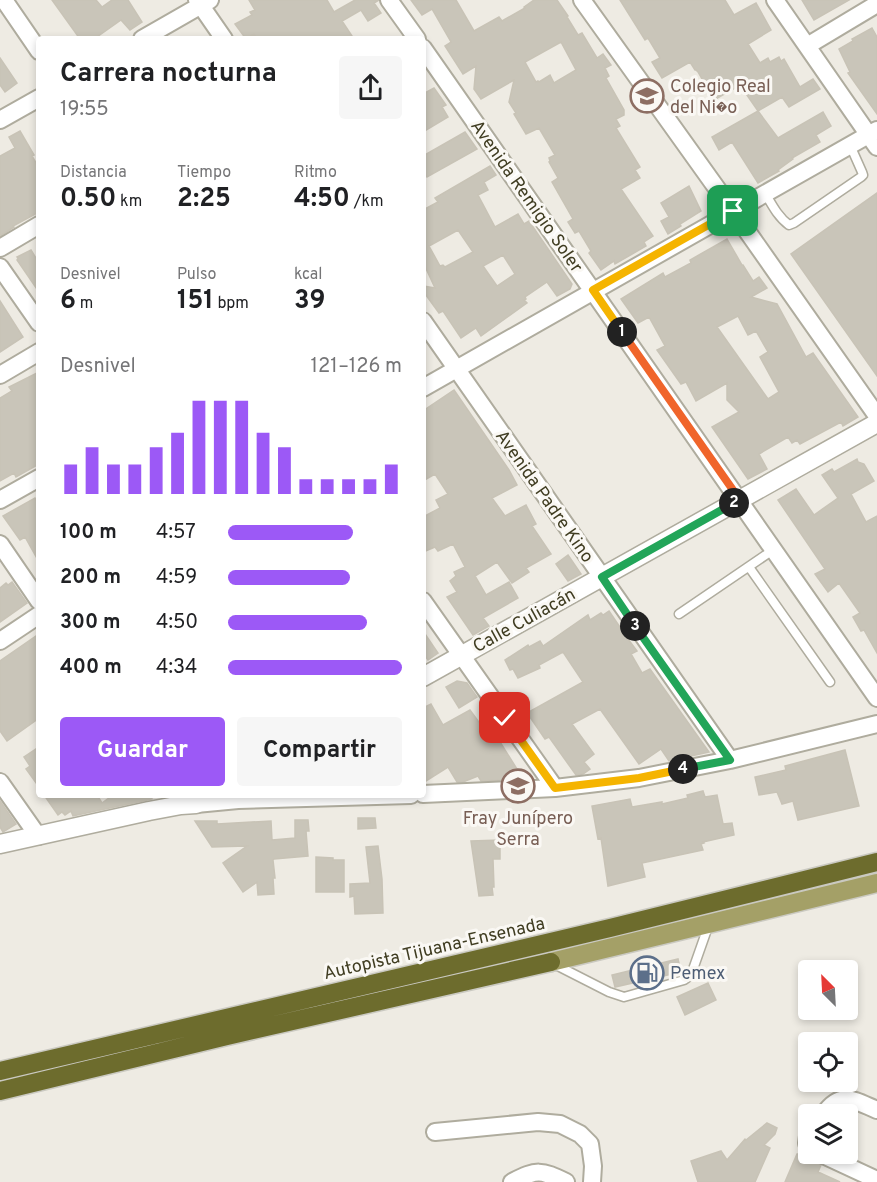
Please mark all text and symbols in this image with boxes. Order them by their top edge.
button: share [339,56,402,119]
text: Carrera nocturna [60,57,277,91]
place label: Colegio Real del Ni�o [670,76,771,120]
school or university icon: Colegio Real del Ni�o [629,78,665,114]
text: 19:55 [60,97,109,123]
street label: Avenida Remigio Soler [464,116,587,278]
text: Distancia [60,163,127,183]
text: Tiempo [177,163,231,183]
text: Ritmo [294,163,337,183]
text: 0.50 [60,183,116,216]
text: 2:25 [177,183,231,216]
text: 4:50 [294,183,350,216]
pin [707,185,758,236]
text: km [116,192,142,212]
text: /km [350,192,384,212]
icon: arrive [716,194,749,227]
text: Desnivel [60,265,121,285]
text: Pulso [177,265,216,285]
text: kcal [294,265,322,285]
text: 6 [60,285,76,318]
text: 151 [177,285,214,318]
text: 39 [294,285,326,318]
text: m [76,294,93,314]
text: bpm [214,294,249,314]
pin: 1 [607,317,637,347]
text: 1 [619,322,625,342]
text: Desnivel [60,354,136,380]
text: 121–126 m [310,354,402,380]
street label: Avenida Padre Kino [489,426,598,568]
pin: 2 [719,488,749,518]
text: 2 [729,493,739,513]
text: 100 m [60,520,117,546]
text: 4:57 [156,520,196,546]
text: 200 m [60,565,121,591]
text: 4:59 [156,565,197,591]
street label: Calle Culiacán [469,584,580,659]
text: 300 m [60,610,121,636]
text: 4:50 [156,610,198,636]
pin: 3 [620,611,650,641]
text: 3 [630,616,640,636]
text: 400 m [60,655,122,681]
text: 4:34 [156,655,197,681]
pin [479,692,530,743]
icon: check [488,701,521,734]
button: Guardar [60,717,225,786]
button: Compartir [237,717,402,786]
pin: 4 [668,754,698,784]
text: 4 [678,759,688,779]
school or university icon: Fray Junípero Serra [500,768,536,804]
place label: Fray Junípero Serra [463,808,573,852]
street label: Autopista Tijuana-Ensenada [321,913,547,986]
fuel station icon: Pemex [629,955,665,991]
north arrow [798,960,858,1020]
map controls [798,960,858,1164]
place label: Pemex [670,963,725,986]
button: locate [798,1032,858,1092]
button: layers [798,1104,858,1164]

